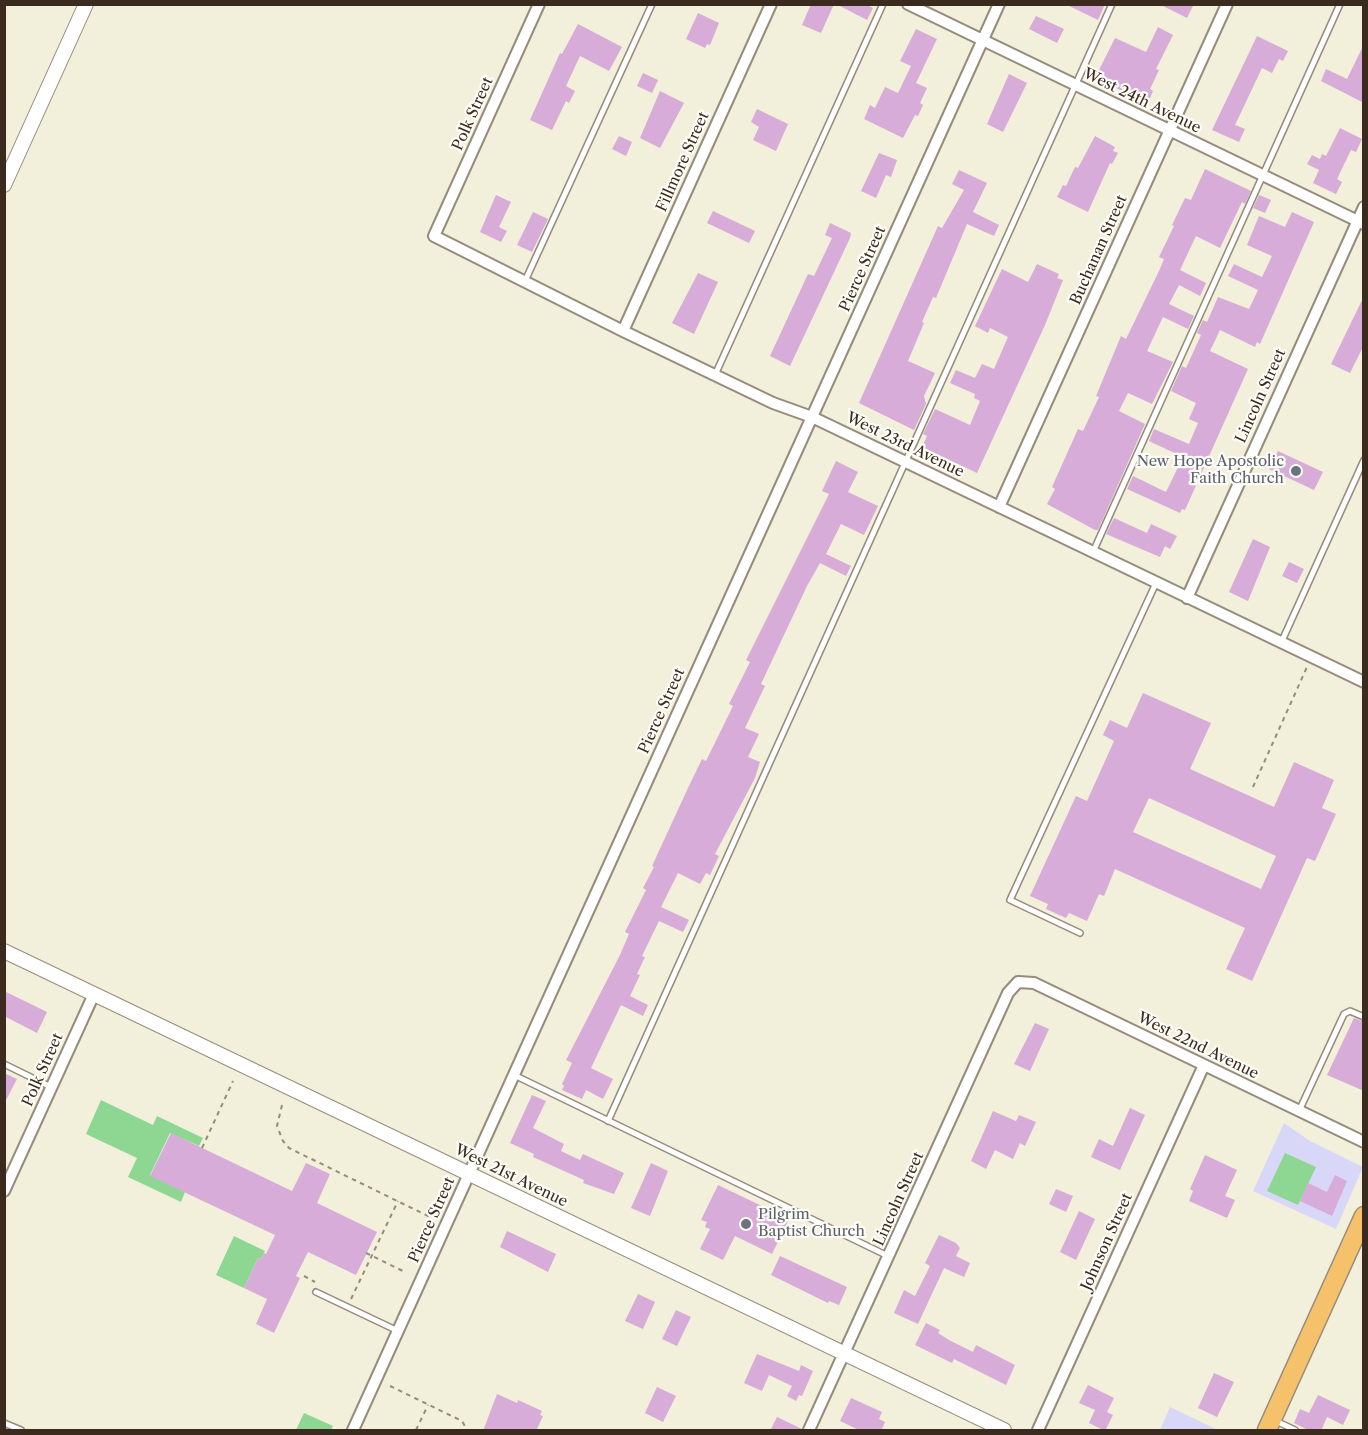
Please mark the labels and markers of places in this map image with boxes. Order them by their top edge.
place label: New Hope Apostolic Faith Church [1137,453,1284,488]
marker: New Hope Apostolic Faith Church [1289,464,1303,478]
place label: Pilgrim Baptist Church [758,1206,865,1241]
marker: Pilgrim Baptist Church [739,1217,753,1231]

